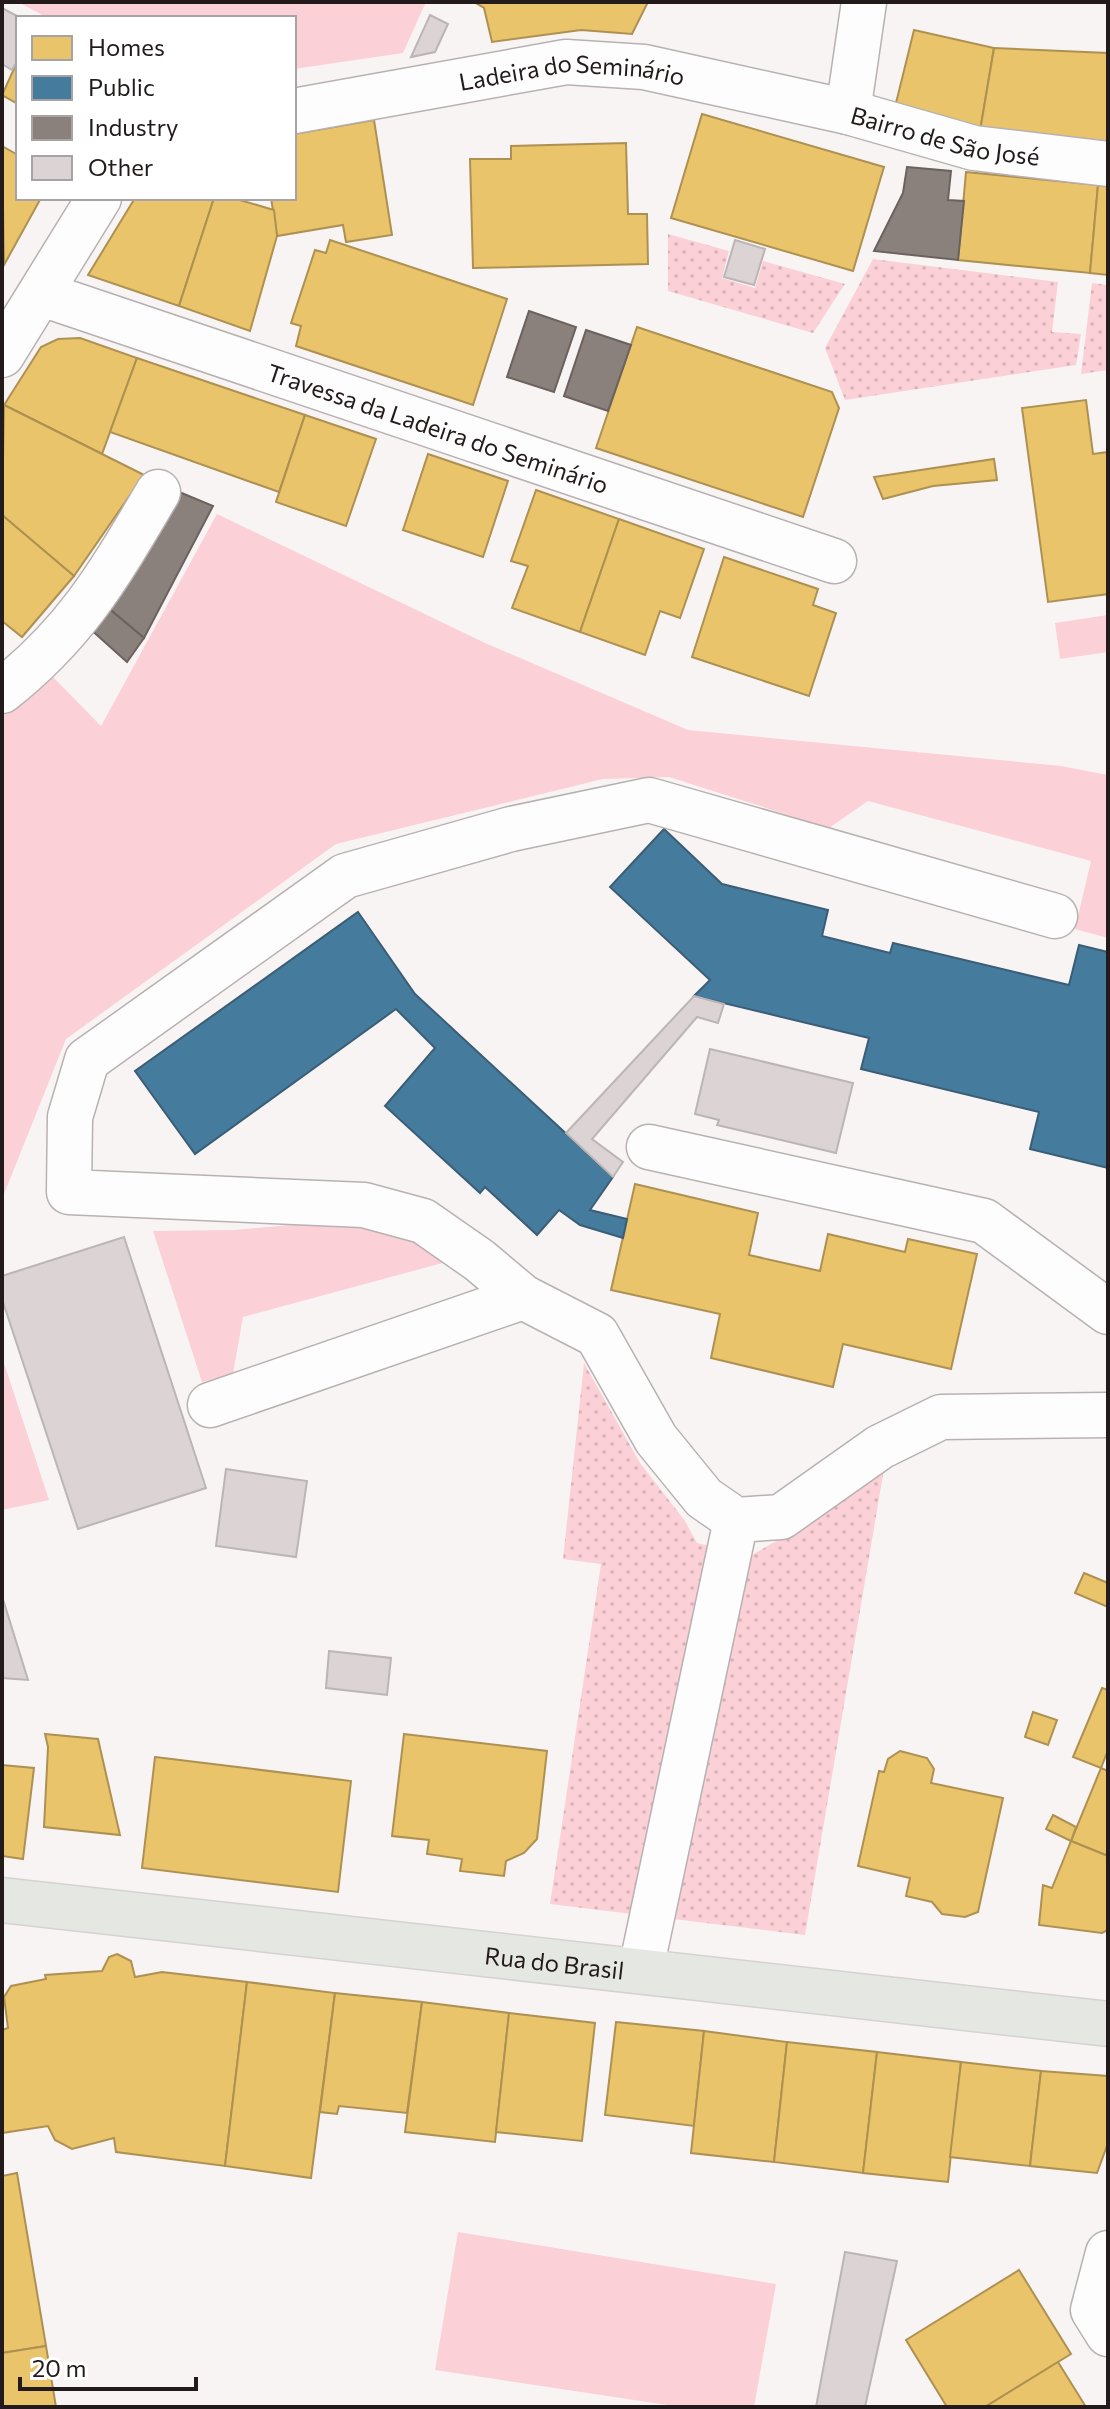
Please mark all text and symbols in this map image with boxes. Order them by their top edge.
legend [16,16,296,200]
text: Homes [88,32,165,61]
street label: Ladeira do Seminário [456,47,688,96]
text: Public [88,72,155,101]
street label: Bairro de São José [848,99,1041,170]
text: Industry [88,112,178,141]
text: Other [88,152,154,181]
street label: Travessa da Ladeira do Seminário [264,357,612,498]
street label: Rua do Brasil [483,1940,626,1984]
scale bar [20,2341,196,2391]
text: 20 m [32,2353,86,2382]

